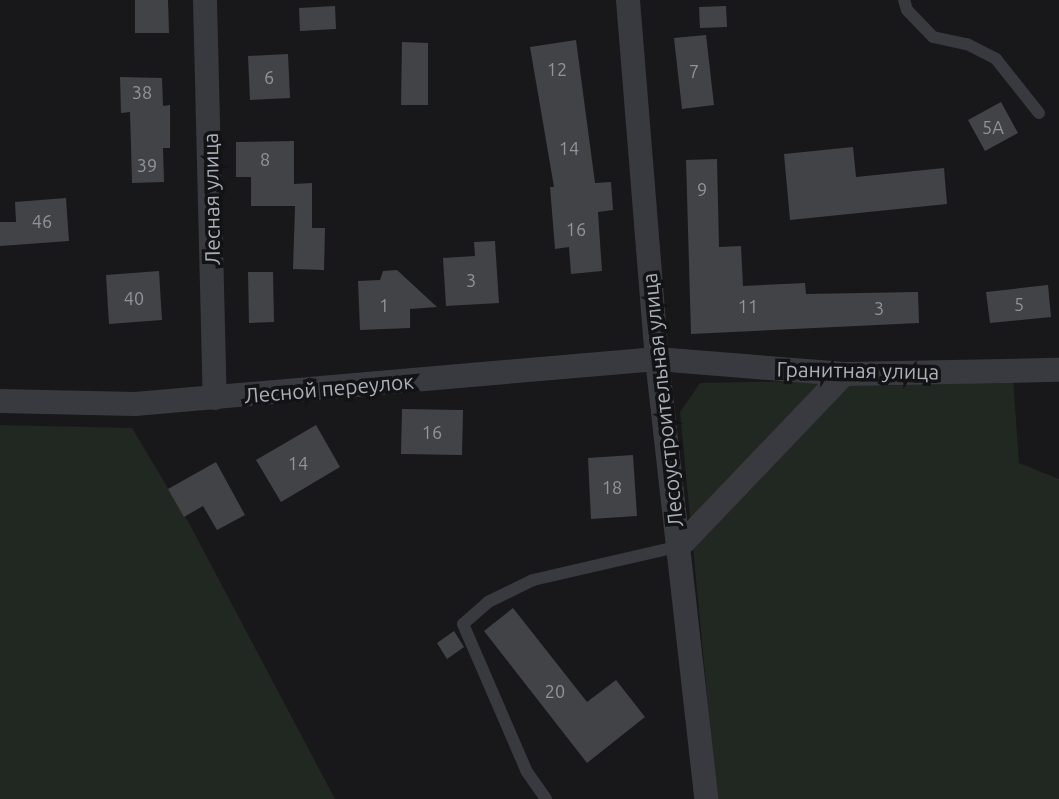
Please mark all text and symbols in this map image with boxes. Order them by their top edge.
house number: 12 [547,58,567,80]
house number: 7 [689,60,699,82]
house number: 6 [264,66,274,88]
house number: 38 [132,81,152,103]
house number: 5А [982,116,1004,138]
street label: Лесная улица [197,133,225,265]
house number: 14 [559,137,579,159]
house number: 8 [260,148,270,170]
house number: 39 [137,154,157,176]
house number: 9 [697,178,707,200]
house number: 46 [32,210,52,232]
house number: 16 [566,218,586,240]
house number: 3 [466,269,476,291]
street label: Лесоустроительная улица [636,272,688,528]
house number: 40 [124,287,144,309]
house number: 5 [1014,293,1024,315]
house number: 1 [379,294,389,316]
house number: 11 [738,295,758,317]
house number: 3 [874,297,884,319]
street label: Гранитная улица [777,356,939,384]
street label: Лесной переулок [243,368,415,408]
house number: 16 [422,421,442,443]
house number: 14 [288,452,308,474]
house number: 18 [602,476,622,498]
house number: 20 [545,680,565,702]

